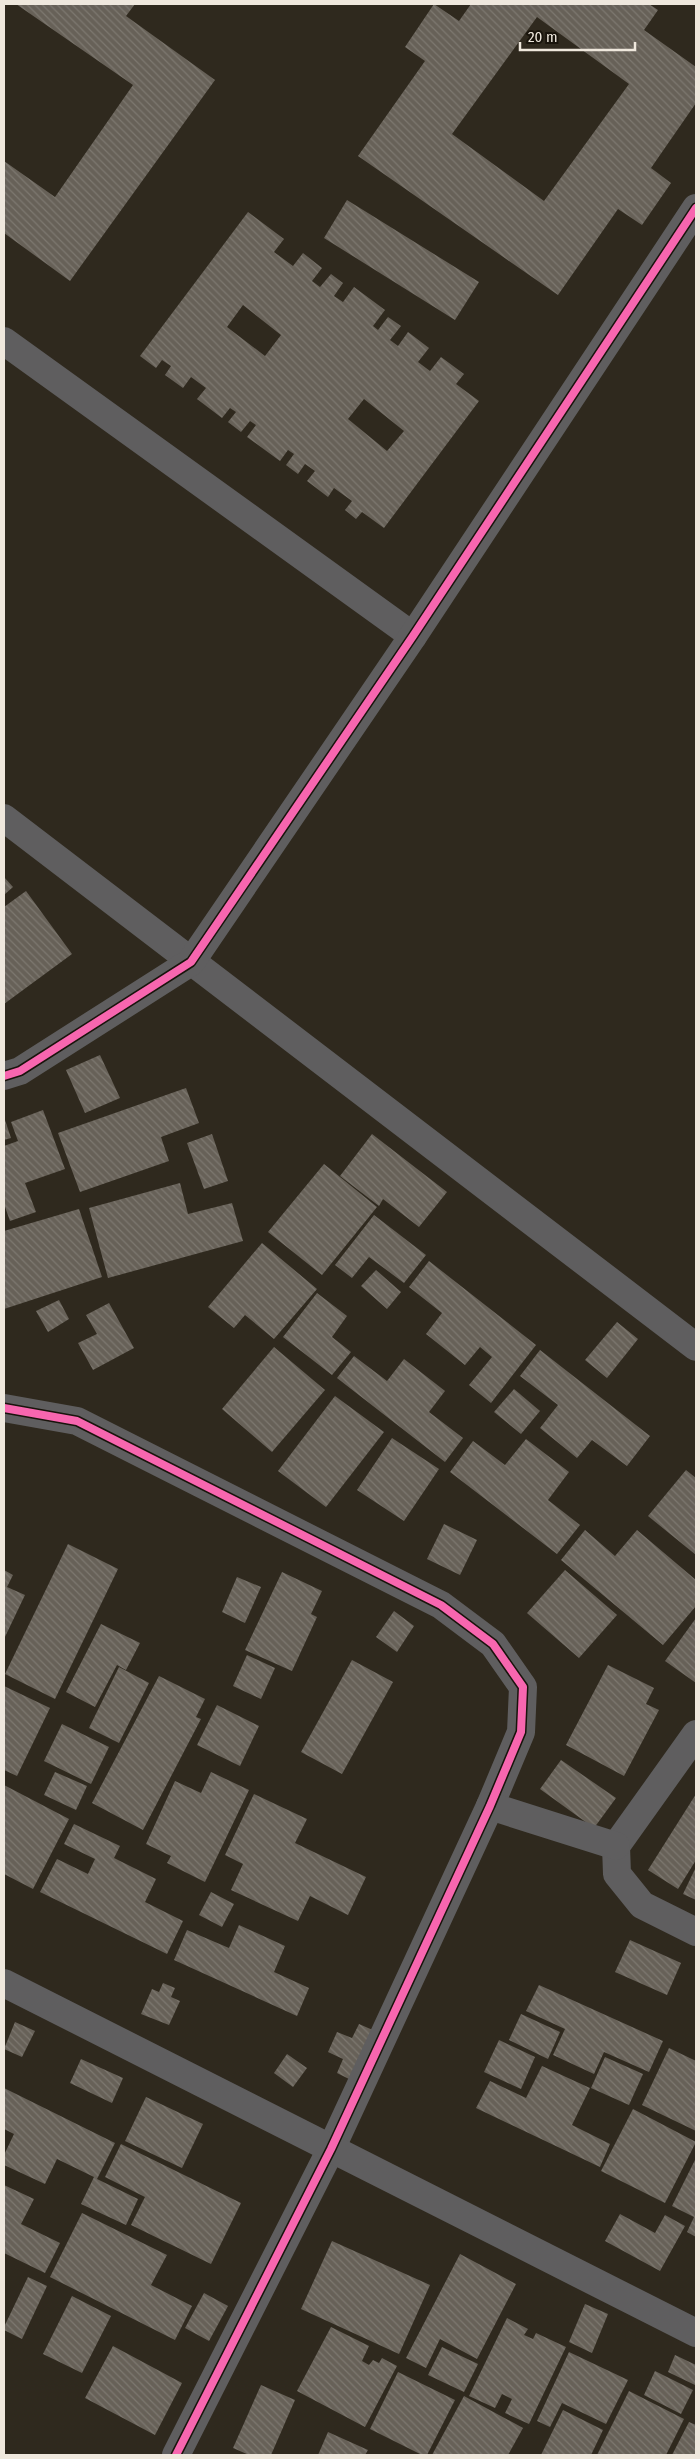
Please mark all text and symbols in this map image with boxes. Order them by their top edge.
scale bar [520,20,635,52]
text: 20 m [528,28,558,46]

